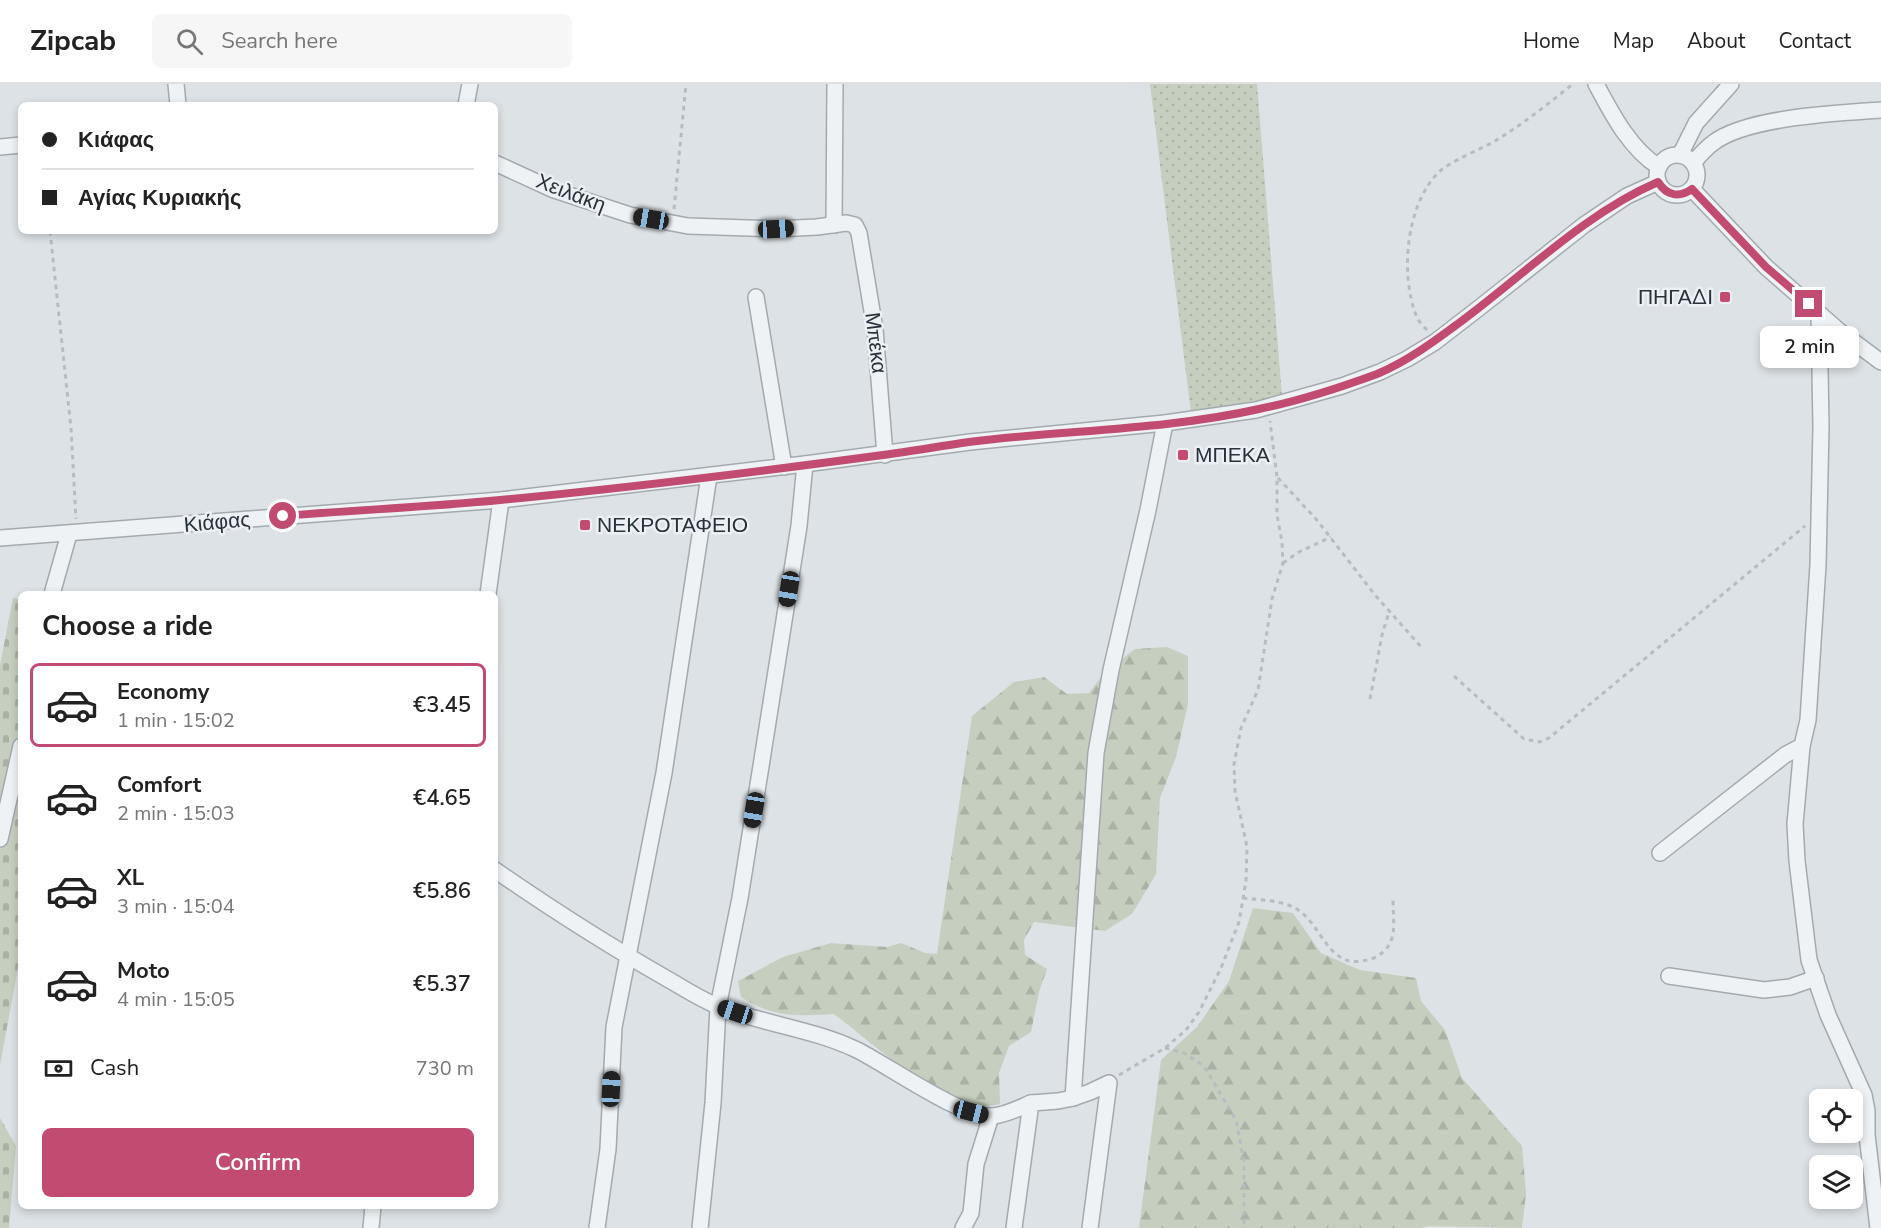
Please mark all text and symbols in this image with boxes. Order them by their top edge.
search box [152,14,572,68]
text: Zipcab [30,22,116,60]
icon: search [173,25,206,58]
text: Search here [221,26,338,56]
text: Home [1523,27,1580,55]
text: Map [1613,27,1654,55]
text: About [1687,27,1745,55]
text: Contact [1778,27,1851,55]
text: Κιάφας [78,125,154,155]
street label: Χειλάκη [532,167,610,219]
text: Αγίας Κυριακής [78,183,241,213]
car [632,207,670,231]
car [758,219,794,239]
place label: ΠΗΓΑΔΙ [1638,283,1713,311]
marker: ΠΗΓΑΔΙ [1718,290,1732,304]
route end [1795,290,1822,317]
street label: Μπέκα [858,311,894,375]
callout: 2 min [1760,325,1858,367]
text: 2 min [1784,333,1835,360]
place label: ΜΠΕΚΑ [1195,441,1270,469]
marker: ΜΠΕΚΑ [1176,448,1190,462]
route start [269,502,296,529]
street label: Κιάφας [183,505,251,539]
place label: ΝΕΚΡΟΤΑΦΕΙΟ [597,511,748,539]
marker: ΝΕΚΡΟΤΑΦΕΙΟ [578,518,592,532]
car [777,570,801,608]
text: Choose a ride [42,608,213,645]
text: Economy [117,677,209,707]
icon: car [45,678,99,732]
text: €3.45 [413,690,471,720]
text: 1 min · 15:02 [117,707,235,734]
text: Comfort [117,770,201,800]
icon: car [45,771,99,825]
text: €4.65 [413,783,471,813]
car [742,791,766,829]
text: 2 min · 15:03 [117,800,235,827]
text: XL [117,863,144,893]
icon: car [45,864,99,918]
text: €5.86 [413,876,471,906]
text: 3 min · 15:04 [117,893,235,920]
text: Moto [117,956,170,986]
icon: car [45,957,99,1011]
text: €5.37 [413,969,471,999]
text: 4 min · 15:05 [117,986,235,1013]
car [715,998,755,1026]
icon: cash [42,1052,75,1085]
text: Cash [90,1053,139,1083]
text: 730 m [416,1055,474,1082]
car [601,1071,621,1107]
map controls [1809,1089,1863,1209]
button: locate [1809,1089,1863,1143]
car [951,1099,991,1125]
button: Confirm [42,1128,474,1197]
button: layers [1809,1155,1863,1209]

